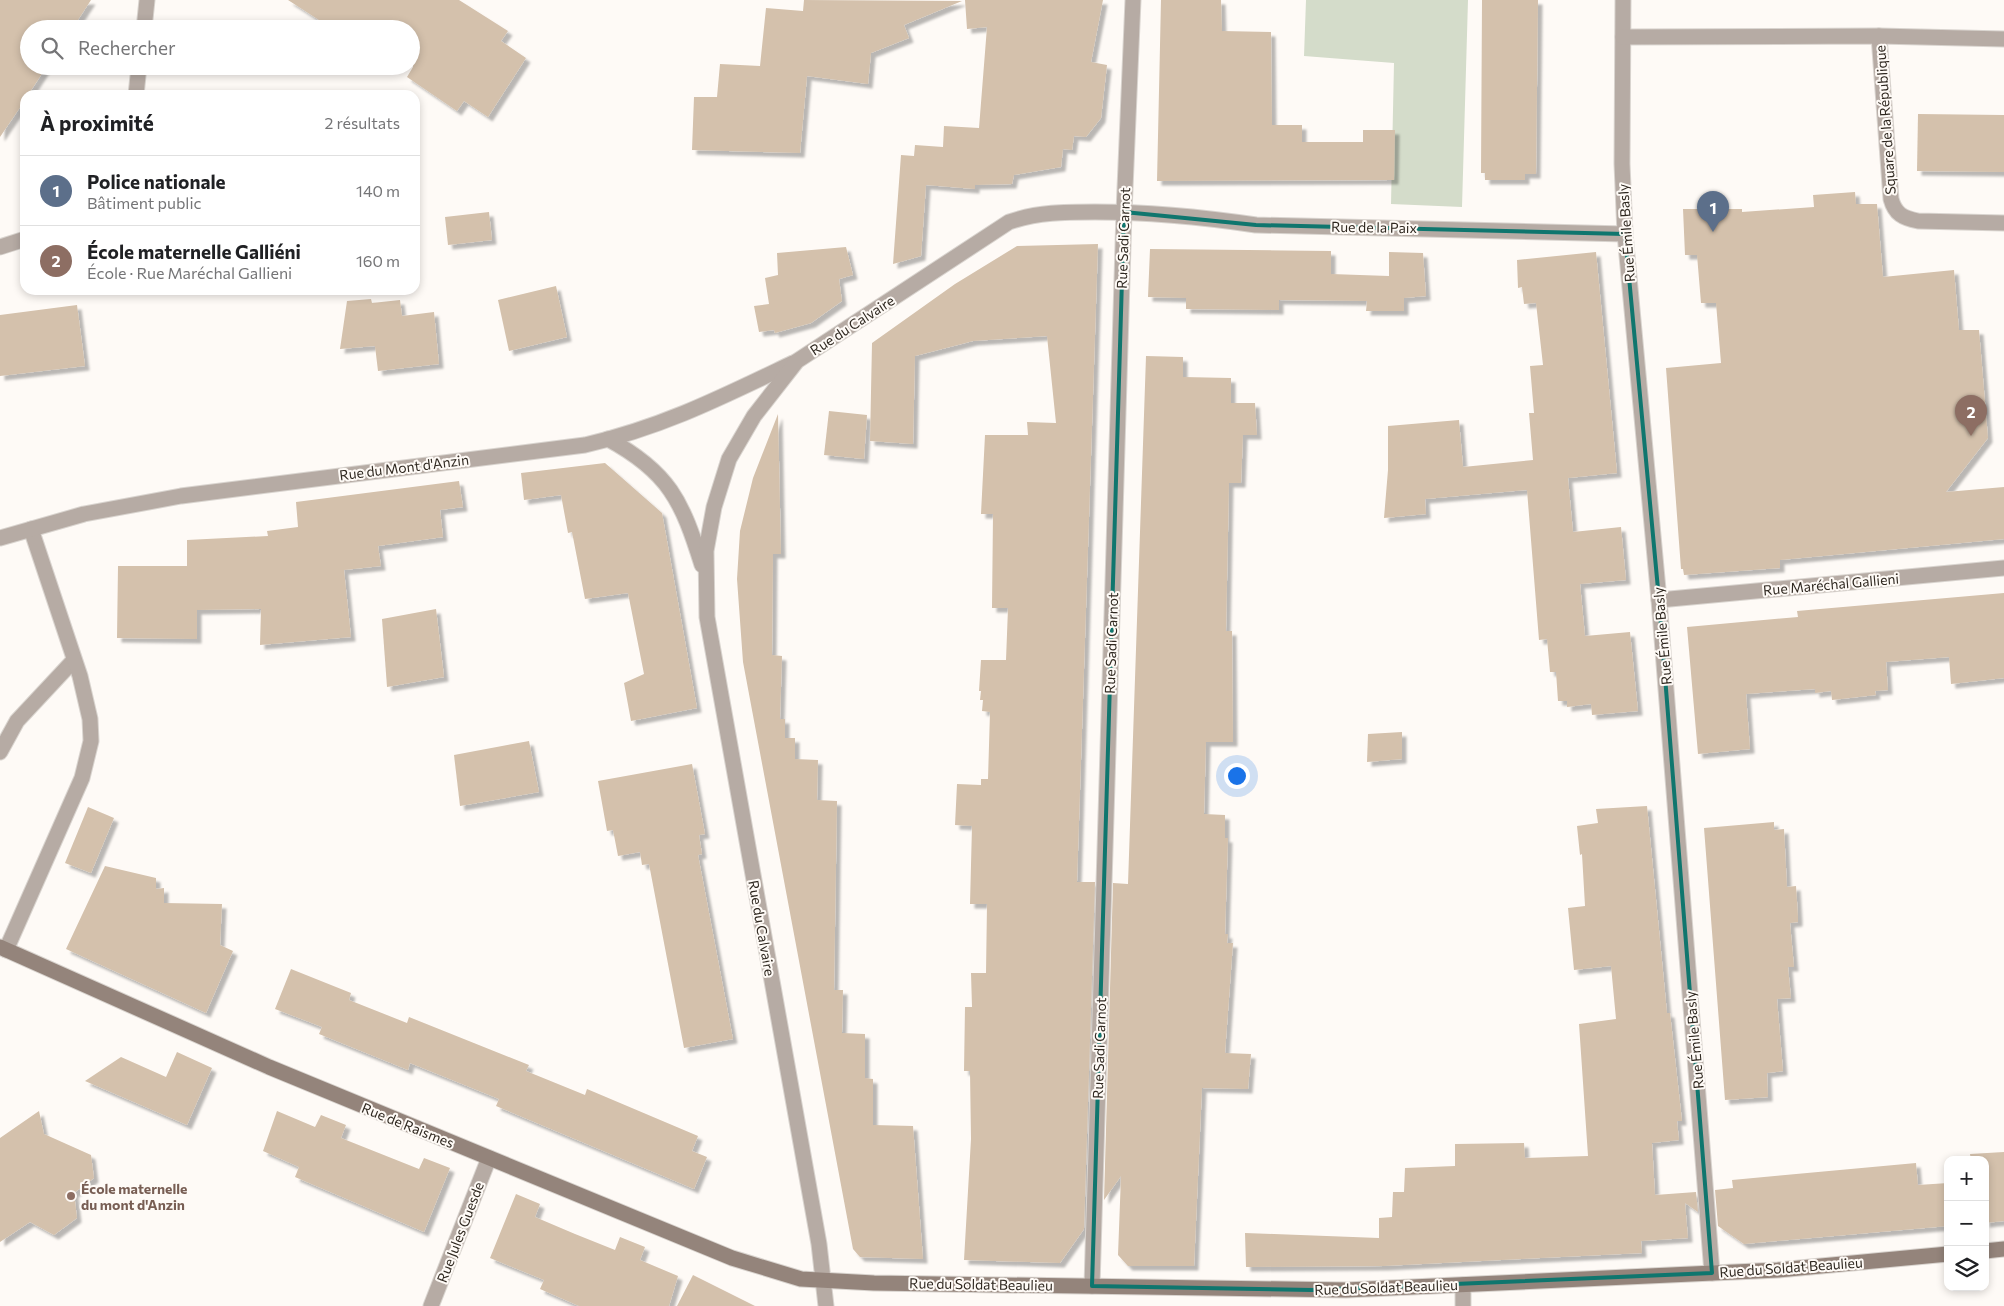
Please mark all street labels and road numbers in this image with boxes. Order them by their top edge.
street label: Square de la République [1871,45,1899,195]
street label: Rue Émile Basly [1614,183,1638,283]
street label: Rue Sadi Carnot [1113,187,1133,289]
street label: Rue de la Paix [1331,218,1418,236]
street label: Rue du Calvaire [807,291,897,359]
street label: Rue du Mont d'Anzin [338,451,470,483]
street label: Rue Maréchal Gallieni [1762,570,1900,598]
street label: Rue Émile Basly [1649,586,1675,686]
street label: Rue Sadi Carnot [1101,592,1121,694]
street label: Rue du Calvaire [745,879,779,977]
street label: Rue Émile Basly [1681,990,1707,1090]
street label: Rue Sadi Carnot [1089,997,1109,1099]
street label: Rue de Raismes [359,1099,457,1151]
street label: Rue Jules Guesde [433,1179,487,1285]
street label: Rue du Soldat Beaulieu [1719,1254,1863,1280]
street label: Rue du Soldat Beaulieu [909,1274,1053,1294]
street label: Rue du Soldat Beaulieu [1314,1276,1458,1298]

